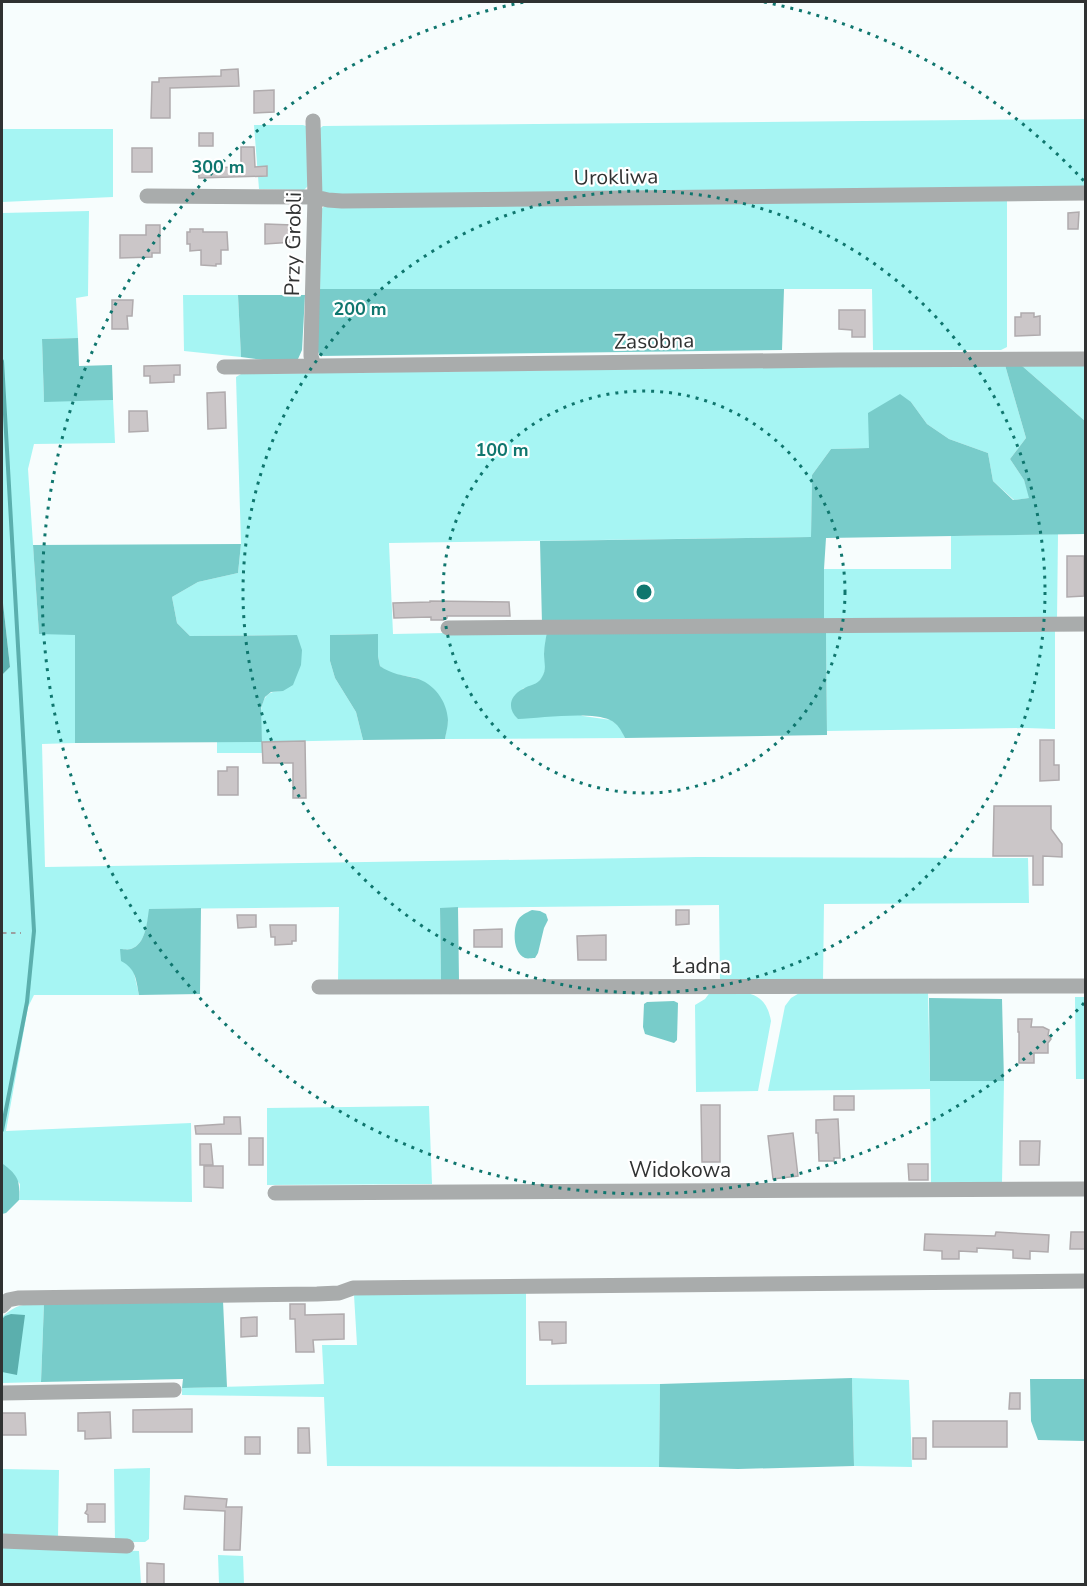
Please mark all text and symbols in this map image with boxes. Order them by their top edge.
text: 300 m [191,155,245,179]
street label: Urokliwa [573,162,659,192]
street label: Przy Grobli [278,192,308,296]
text: 200 m [333,297,387,321]
street label: Zasobna [614,326,694,356]
text: 100 m [475,438,529,462]
centre of rings [634,582,654,602]
street label: Ładna [672,952,731,980]
street label: Widokowa [629,1156,731,1184]

